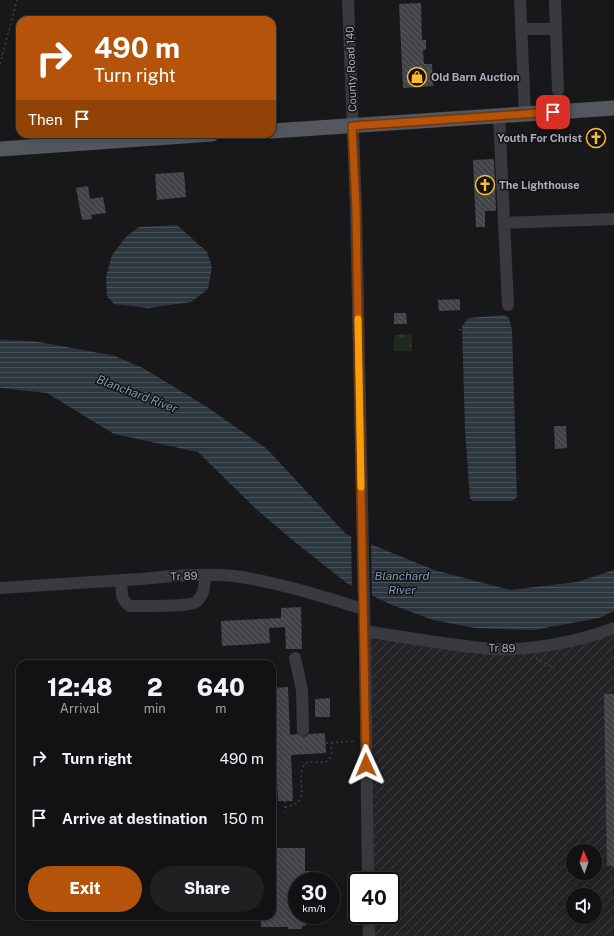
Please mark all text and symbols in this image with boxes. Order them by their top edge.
street label: County Road 140 [343,26,358,112]
text: 490 m [94,31,180,64]
icon: right [28,32,80,84]
text: Turn right [94,65,176,86]
shop icon: Old Barn Auction [406,66,428,88]
place label: Old Barn Auction [431,71,520,83]
pin [536,95,570,129]
icon: arrive [542,101,564,123]
icon: arrive [71,108,93,130]
text: Then [28,111,63,128]
church icon: Youth For Christ [585,127,607,149]
place label: Youth For Christ [497,132,582,144]
church icon: The Lighthouse [474,174,496,196]
place label: The Lighthouse [499,179,580,191]
water label: Blanchard River [95,372,180,416]
water label: Blanchard River [374,569,430,597]
street label: Tr 89 [170,570,198,582]
street label: Tr 89 [488,642,516,654]
text: 12:48 [47,673,113,701]
text: 2 [147,673,163,701]
text: 640 [197,673,245,701]
text: Arrival [60,701,100,716]
text: min [144,701,166,716]
text: m [215,701,227,716]
position arrow [345,744,387,786]
icon: right [28,747,50,769]
text: Turn right [62,750,132,767]
text: 490 m [220,750,264,767]
icon: arrive [28,807,50,829]
text: Arrive at destination [62,810,207,827]
text: 150 m [222,810,264,827]
north arrow [566,844,602,880]
map controls [566,844,602,924]
button: Exit [28,866,142,912]
button: Share [150,866,264,912]
speed limit sign: 40 [348,872,400,924]
text: 30 [301,881,327,905]
button: sound [566,888,602,924]
text: km/h [302,902,326,914]

